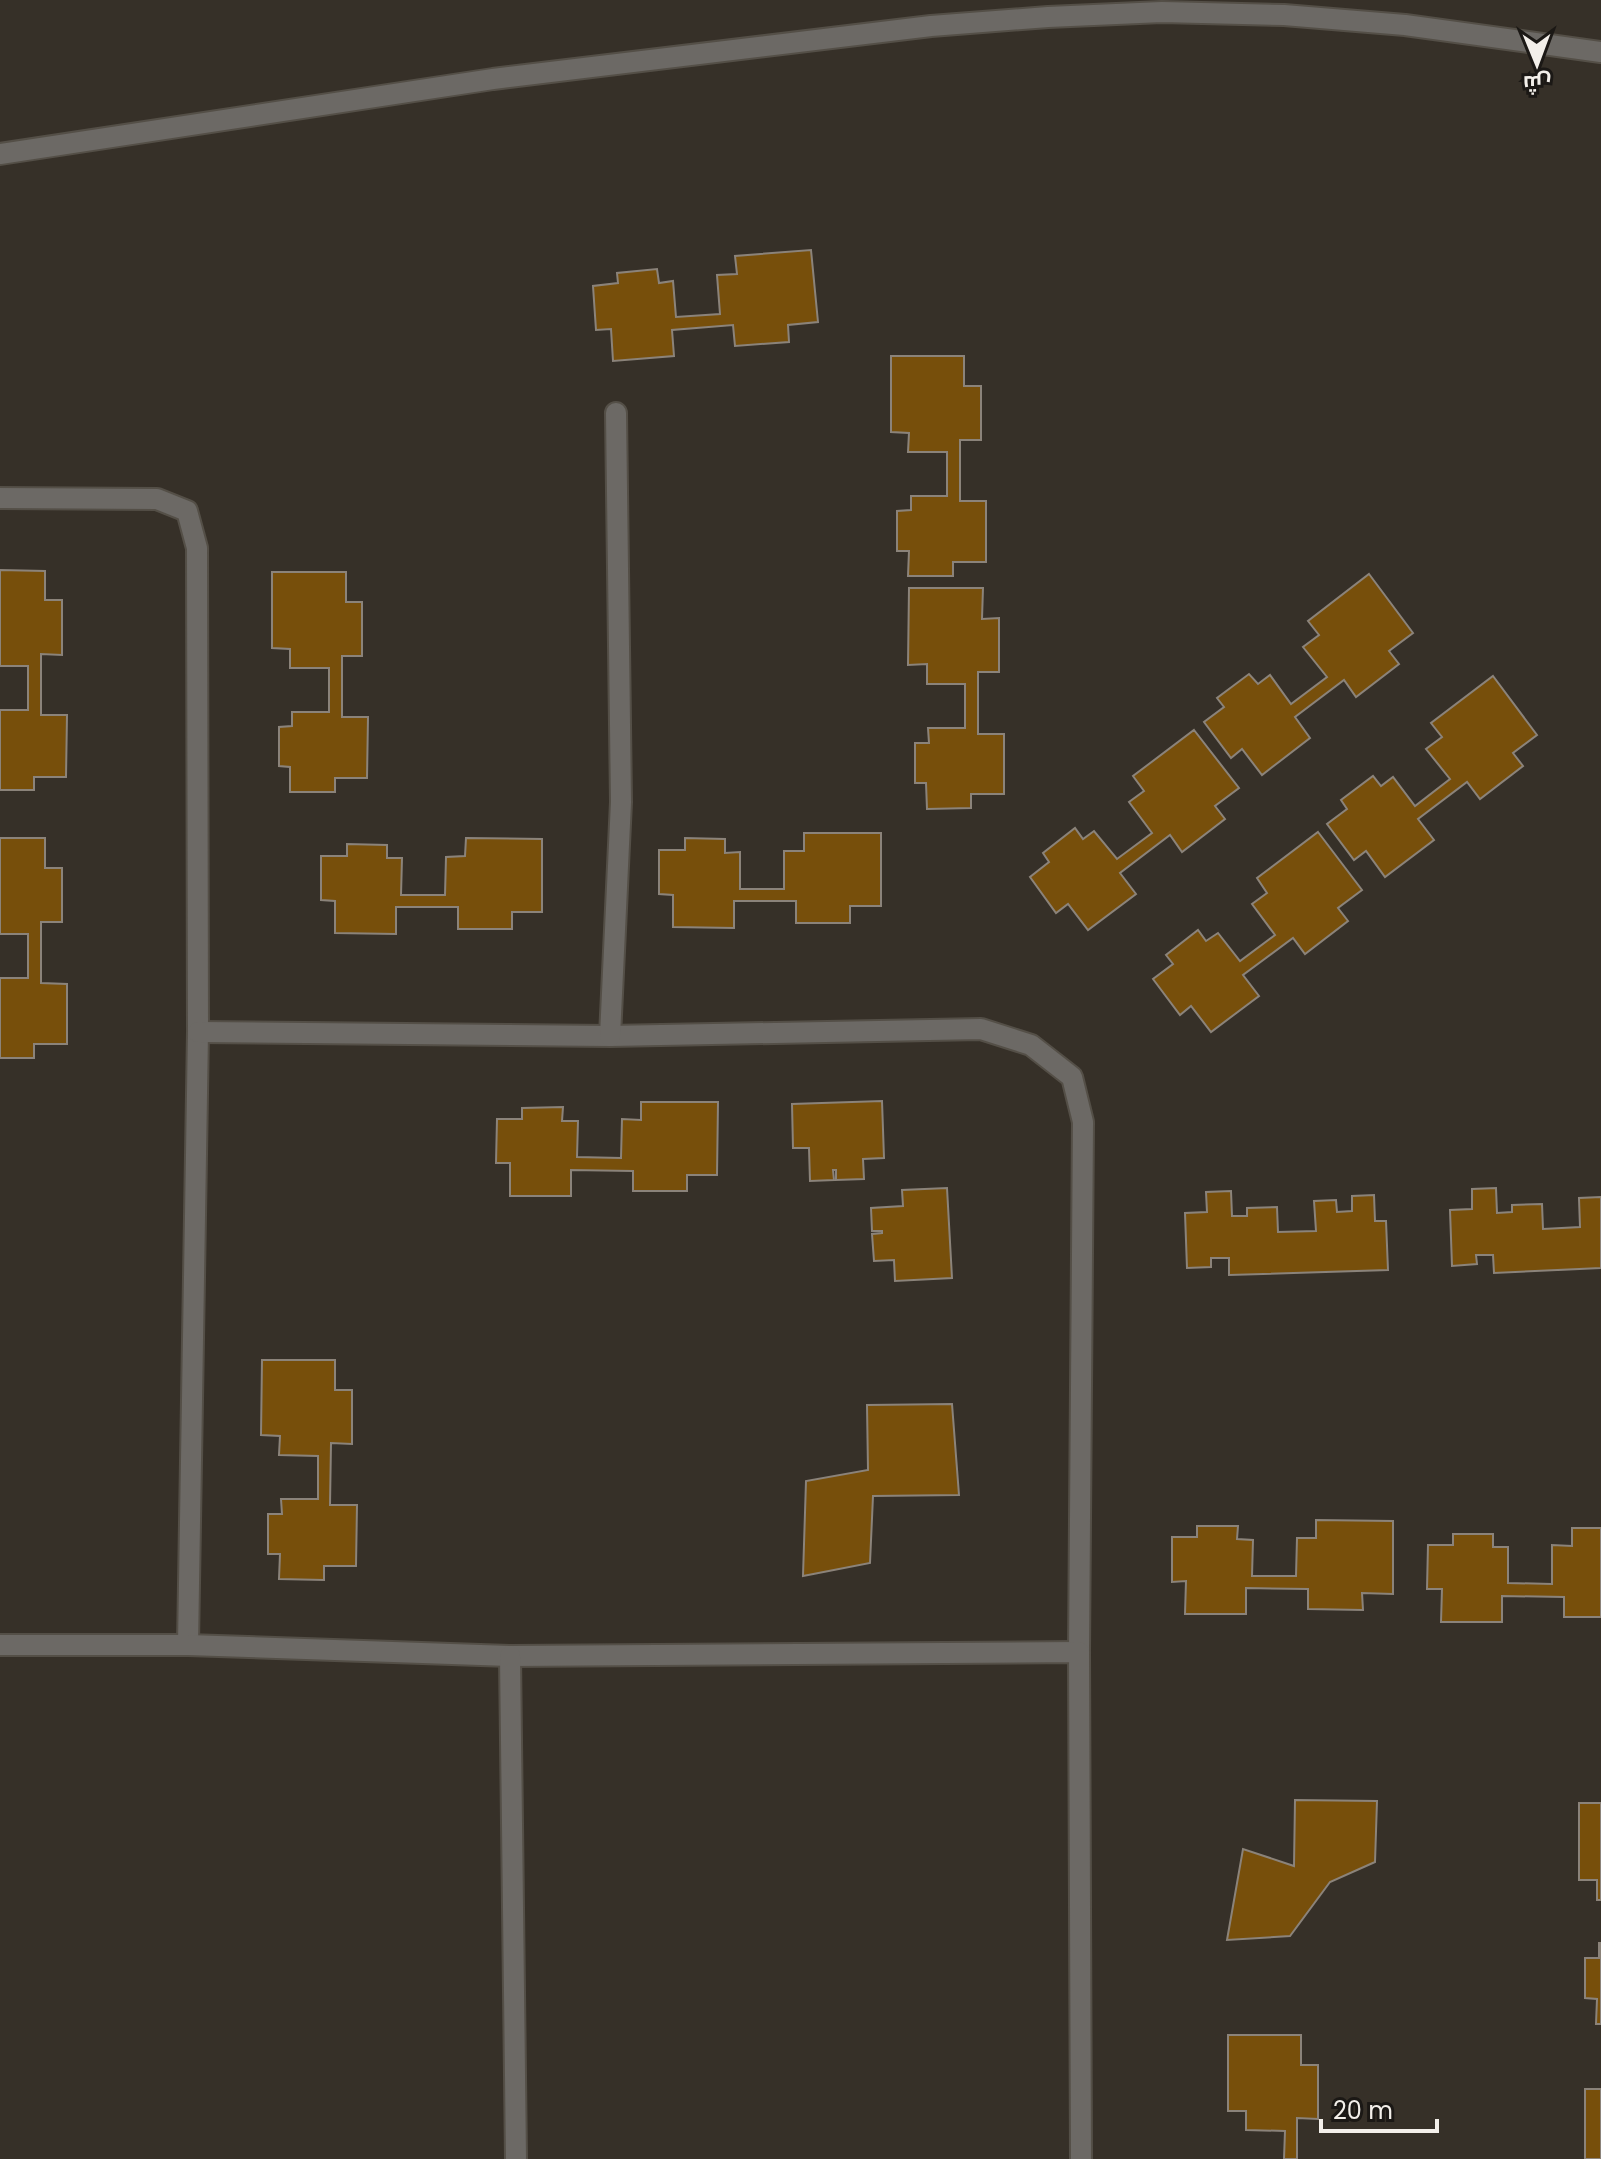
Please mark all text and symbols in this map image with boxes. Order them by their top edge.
north arrow [1497,24,1577,104]
text: ش [1523,68,1552,99]
scale bar [1321,2083,1437,2133]
text: 20 m [1333,2094,1393,2127]

